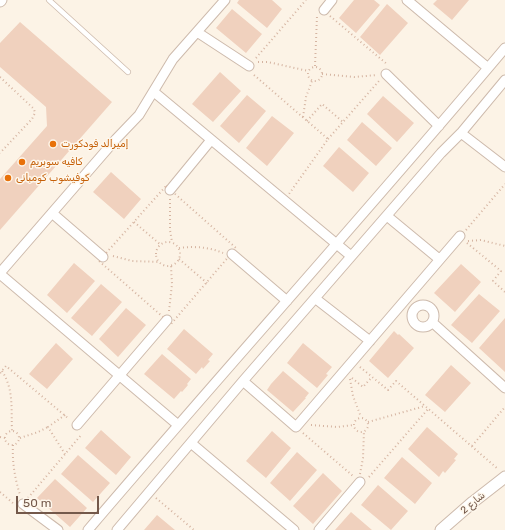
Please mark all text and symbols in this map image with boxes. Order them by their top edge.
place label: إميرالد فودكورت [61,138,128,150]
marker: إميرالد فودكورت [48,139,58,149]
place label: كافيه سوبريم [30,156,82,168]
marker: كافيه سوبريم [17,157,27,167]
place label: كوفيشوب كومبانى [16,172,89,184]
marker: كوفيشوب كومبانى [3,173,13,183]
scale bar [18,488,101,514]
street label: شارع 2 [458,489,488,517]
text: 50 m [23,496,51,510]

